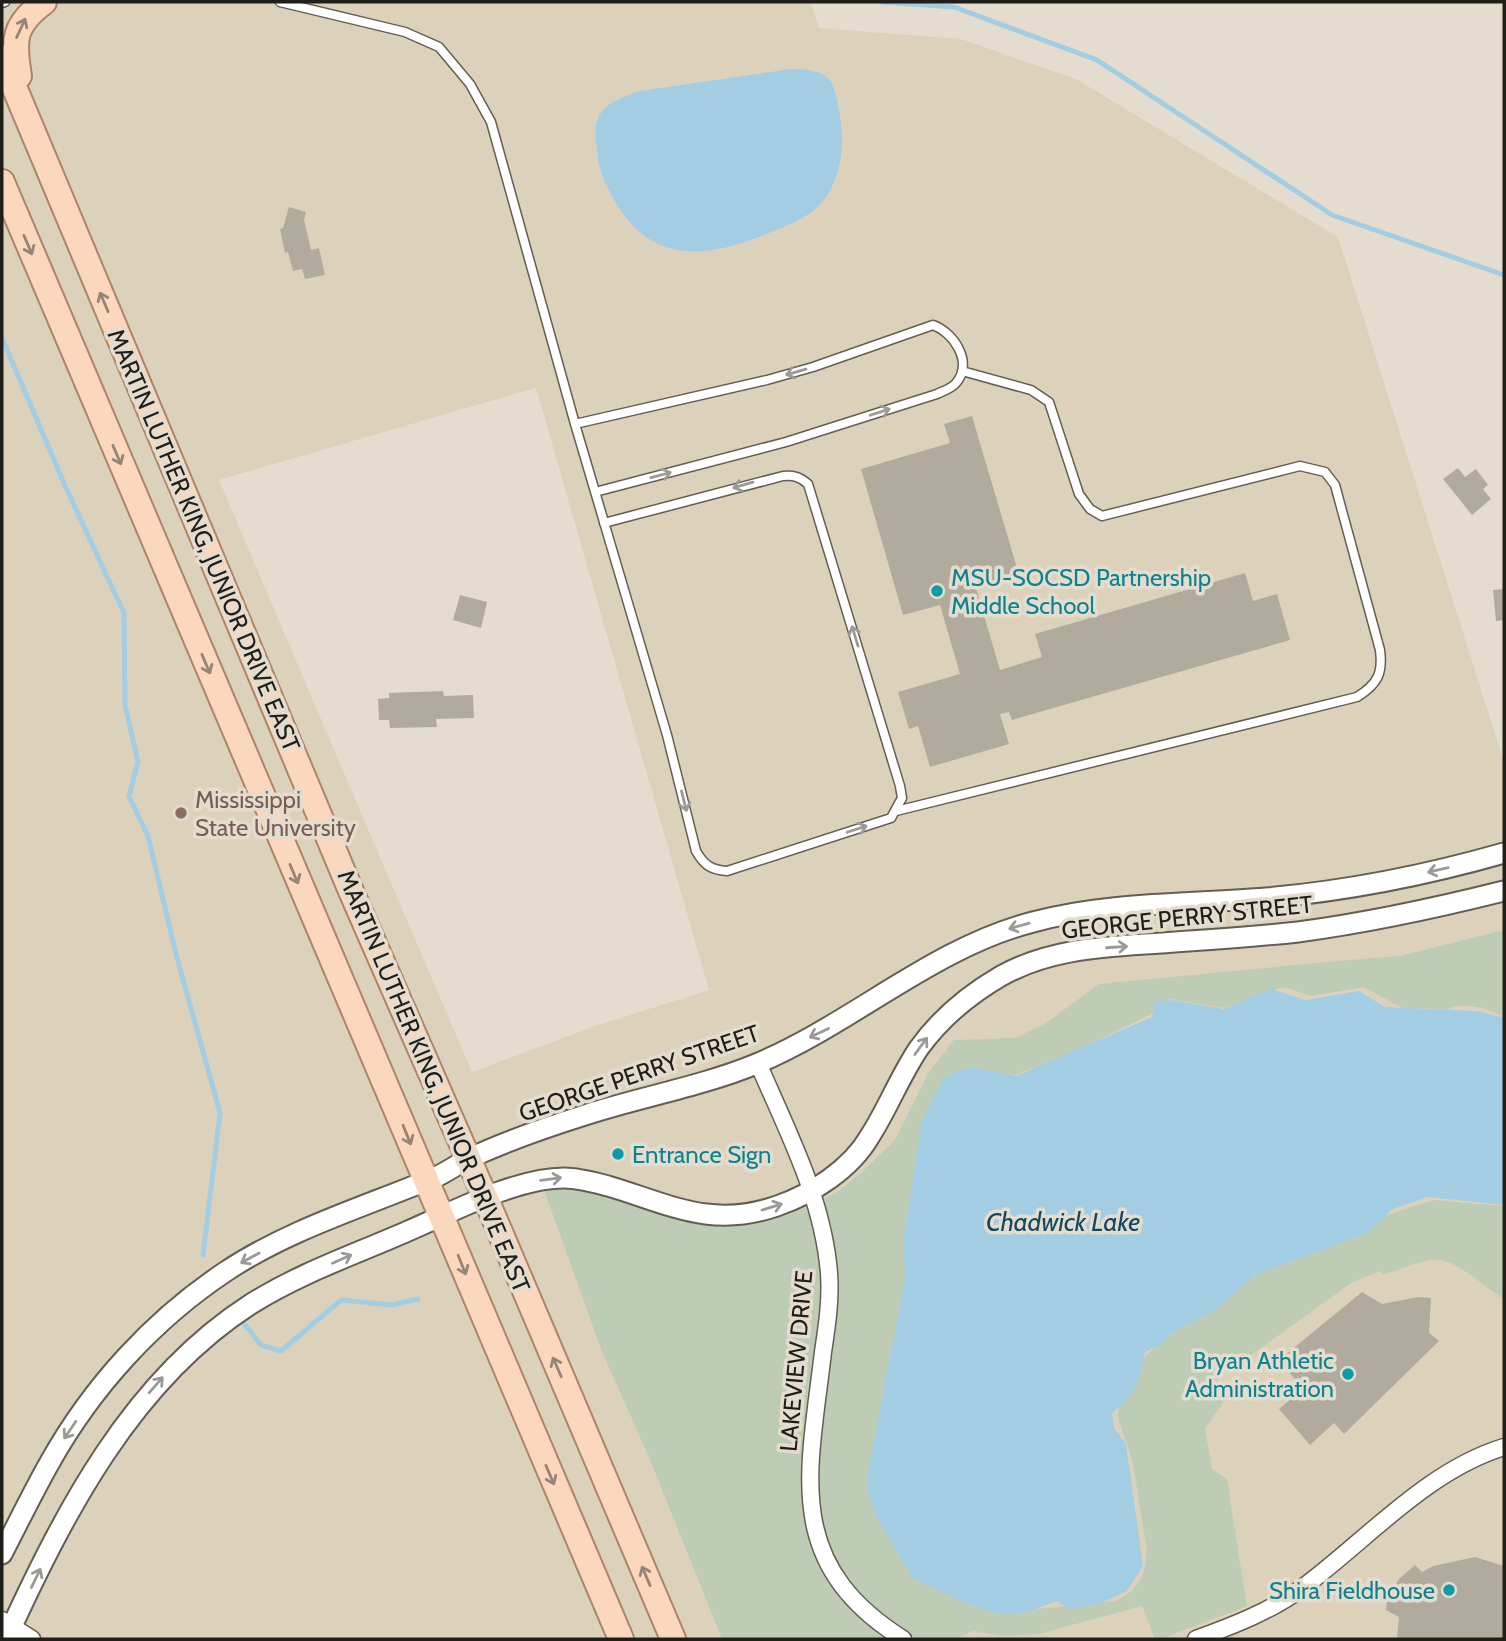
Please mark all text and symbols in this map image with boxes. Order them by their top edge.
one-way arrow [14,18,28,39]
one-way arrow [23,234,36,255]
one-way arrow [97,291,110,313]
street label: MARTIN LUTHER KING, JUNIOR DRIVE EAST [102,324,307,756]
one-way arrow [785,366,807,379]
one-way arrow [869,405,891,418]
one-way arrow [111,443,124,465]
one-way arrow [649,468,672,481]
one-way arrow [732,480,754,493]
place label: MSU-SOCSD Partnership Middle School [951,563,1211,620]
marker: MSU-SOCSD Partnership Middle School [929,583,945,599]
one-way arrow [847,625,860,647]
one-way arrow [200,653,213,674]
place label: Mississippi State University [195,785,356,842]
one-way arrow [678,790,691,812]
marker: Mississippi State University [173,805,189,821]
one-way arrow [846,822,868,835]
one-way arrow [288,862,301,884]
one-way arrow [1427,864,1450,877]
street label: MARTIN LUTHER KING, JUNIOR DRIVE EAST [332,865,537,1297]
street label: GEORGE PERRY STREET [1060,889,1314,945]
one-way arrow [1008,920,1030,933]
one-way arrow [1105,940,1128,953]
street label: GEORGE PERRY STREET [515,1018,763,1128]
one-way arrow [809,1026,830,1040]
one-way arrow [914,1038,929,1056]
one-way arrow [401,1124,414,1145]
place label: Entrance Sign [632,1140,772,1169]
marker: Entrance Sign [610,1146,626,1162]
one-way arrow [539,1173,562,1186]
one-way arrow [761,1200,783,1213]
water label: Chadwick Lake [986,1206,1140,1238]
one-way arrow [240,1252,261,1265]
one-way arrow [331,1252,352,1265]
one-way arrow [456,1254,469,1276]
street label: LAKEVIEW DRIVE [774,1269,818,1453]
place label: Bryan Athletic Administration [1185,1346,1334,1403]
one-way arrow [550,1357,563,1378]
marker: Bryan Athletic Administration [1340,1366,1356,1382]
one-way arrow [148,1377,164,1395]
one-way arrow [63,1420,77,1439]
one-way arrow [544,1464,557,1485]
one-way arrow [639,1566,652,1588]
one-way arrow [30,1568,44,1589]
place label: Shira Fieldhouse [1269,1576,1435,1605]
marker: Shira Fieldhouse [1441,1582,1457,1598]

